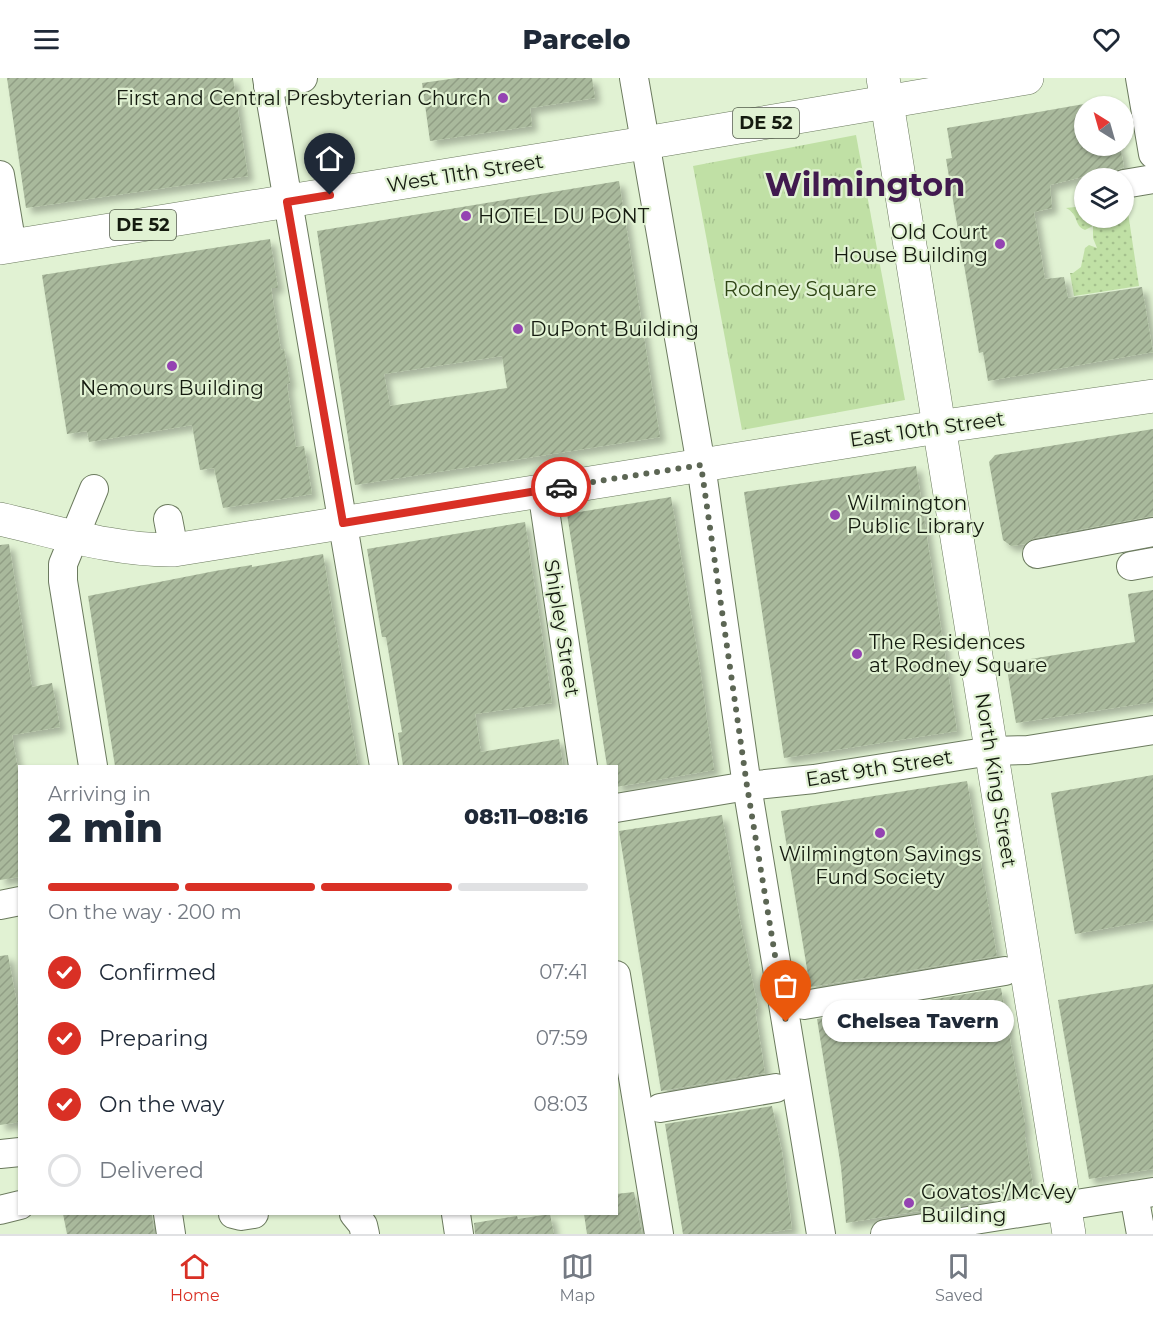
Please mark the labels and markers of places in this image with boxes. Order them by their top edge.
place label: First and Central Presbyterian Church [116,86,491,110]
marker: First and Central Presbyterian Church [496,91,510,105]
pin [304,133,355,195]
place label: HOTEL DU PONT [478,204,650,228]
marker: HOTEL DU PONT [459,209,473,223]
place label: Old Court House Building [833,220,988,267]
marker: Old Court House Building [993,237,1007,251]
place label: DuPont Building [530,317,699,341]
marker: DuPont Building [511,322,525,336]
marker: Nemours Building [165,359,179,373]
place label: Nemours Building [80,376,264,400]
place label: Wilmington Public Library [847,491,984,538]
marker: Wilmington Public Library [828,508,842,522]
place label: The Residences at Rodney Square [869,630,1047,677]
marker: The Residences at Rodney Square [850,647,864,661]
marker: Wilmington Savings Fund Society [873,826,887,840]
place label: Wilmington Savings Fund Society [779,842,982,889]
pin [760,960,811,1022]
callout: Chelsea Tavern [822,1001,1014,1043]
place label: Govatos'/McVey Building [921,1180,1077,1227]
marker: Govatos'/McVey Building [902,1196,916,1210]

